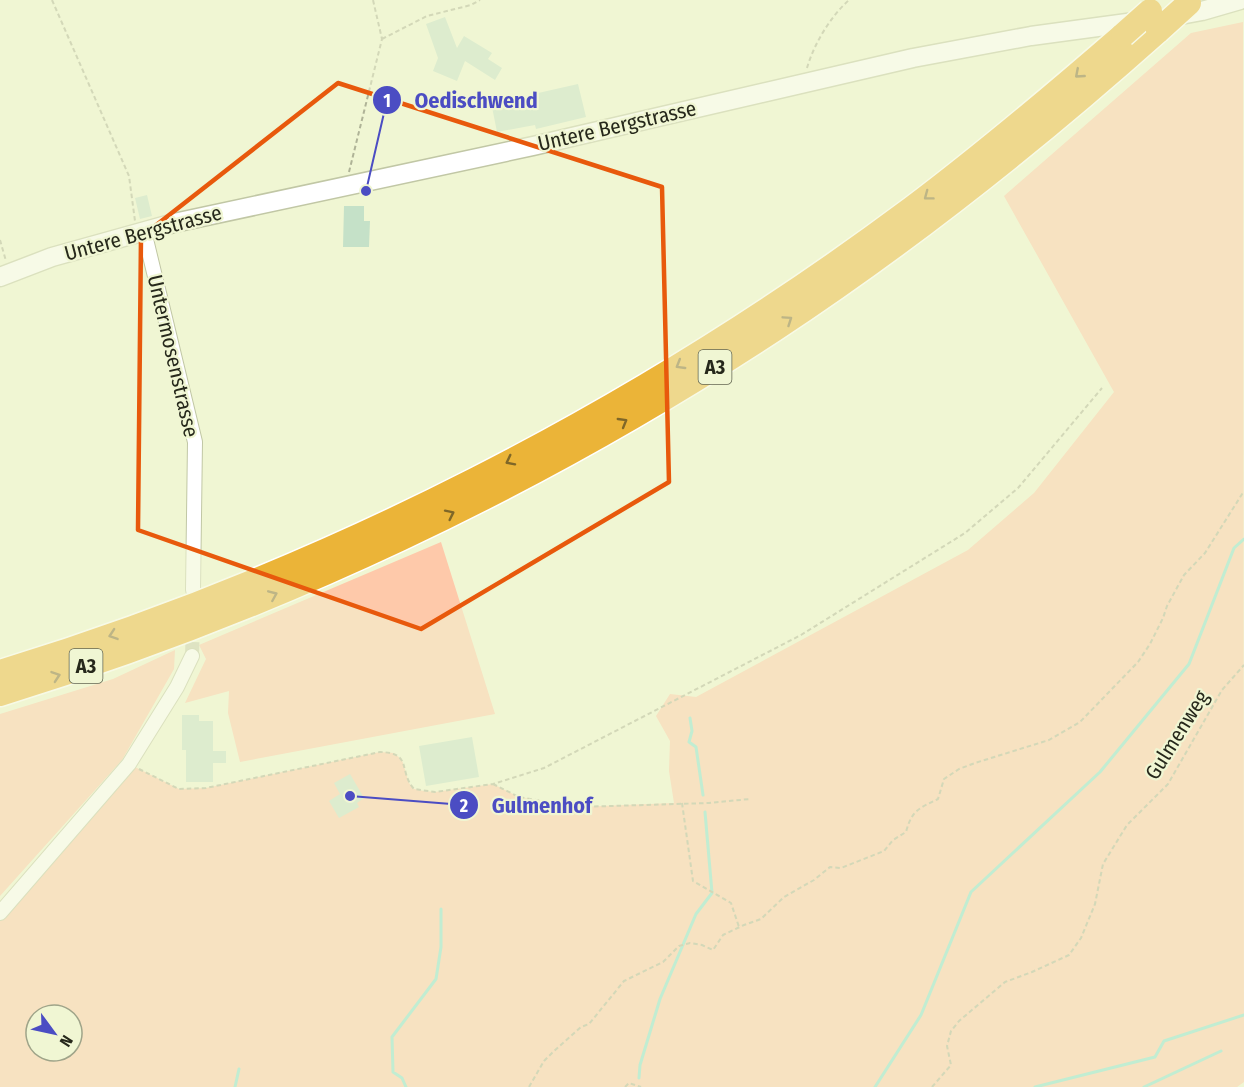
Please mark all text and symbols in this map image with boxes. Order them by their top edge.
one-way arrow [1075,67,1086,78]
callout: Oedischwend [372,80,550,120]
text: Oedischwend [414,87,538,114]
text: 1 [383,90,391,112]
street label: Untere Bergstrasse [535,95,699,157]
one-way arrow [923,189,934,200]
street label: Untere Bergstrasse [62,200,224,266]
street label: Untermosenstrasse [142,272,204,440]
one-way arrow [782,316,793,327]
road number: A3 [698,350,732,384]
one-way arrow [676,357,686,369]
one-way arrow [616,418,627,430]
one-way arrow [506,454,517,465]
one-way arrow [444,510,455,522]
one-way arrow [267,590,278,602]
one-way arrow [108,628,119,640]
road number: A3 [70,649,103,683]
one-way arrow [50,671,61,683]
street label: Gulmenweg [1139,686,1215,784]
callout: Gulmenhof [449,785,604,825]
text: Gulmenhof [492,792,594,819]
text: 2 [459,795,468,817]
north arrow [24,1003,84,1063]
text: N [56,1032,77,1050]

